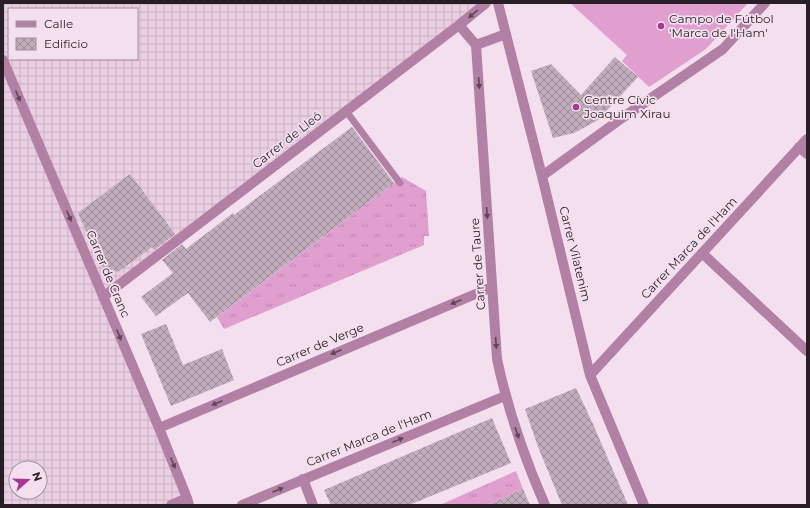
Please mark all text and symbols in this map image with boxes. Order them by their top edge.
legend [8,8,138,60]
one-way arrow [467,10,478,19]
place label: Campo de Fútbol 'Marca de l'Ham' [669,11,774,40]
text: Calle [44,16,73,31]
marker: Campo de Fútbol 'Marca de l'Ham' [656,21,666,31]
text: Edificio [44,36,88,51]
one-way arrow [475,77,482,89]
one-way arrow [15,90,21,101]
place label: Centre Cívic Joaquim Xirau [583,92,670,121]
marker: Centre Cívic Joaquim Xirau [571,102,581,112]
street label: Carrer de Lleó [249,108,324,171]
street label: Carrer Marca de l'Ham [637,194,740,302]
street label: Carrer Vilatenim [556,205,595,303]
one-way arrow [484,207,491,219]
one-way arrow [66,210,72,221]
street label: Carrer de Taure [467,218,488,311]
street label: Carrer de Cranc [83,228,134,320]
one-way arrow [450,298,462,305]
street label: Carrer de Verge [274,319,366,370]
one-way arrow [117,330,123,342]
one-way arrow [492,337,499,349]
one-way arrow [330,350,342,356]
one-way arrow [211,400,222,406]
street label: Carrer Marca de l'Ham [304,405,434,470]
one-way arrow [514,427,520,439]
one-way arrow [393,436,405,442]
one-way arrow [170,457,176,469]
north arrow [8,460,48,500]
text: N [29,470,45,483]
one-way arrow [273,486,285,492]

